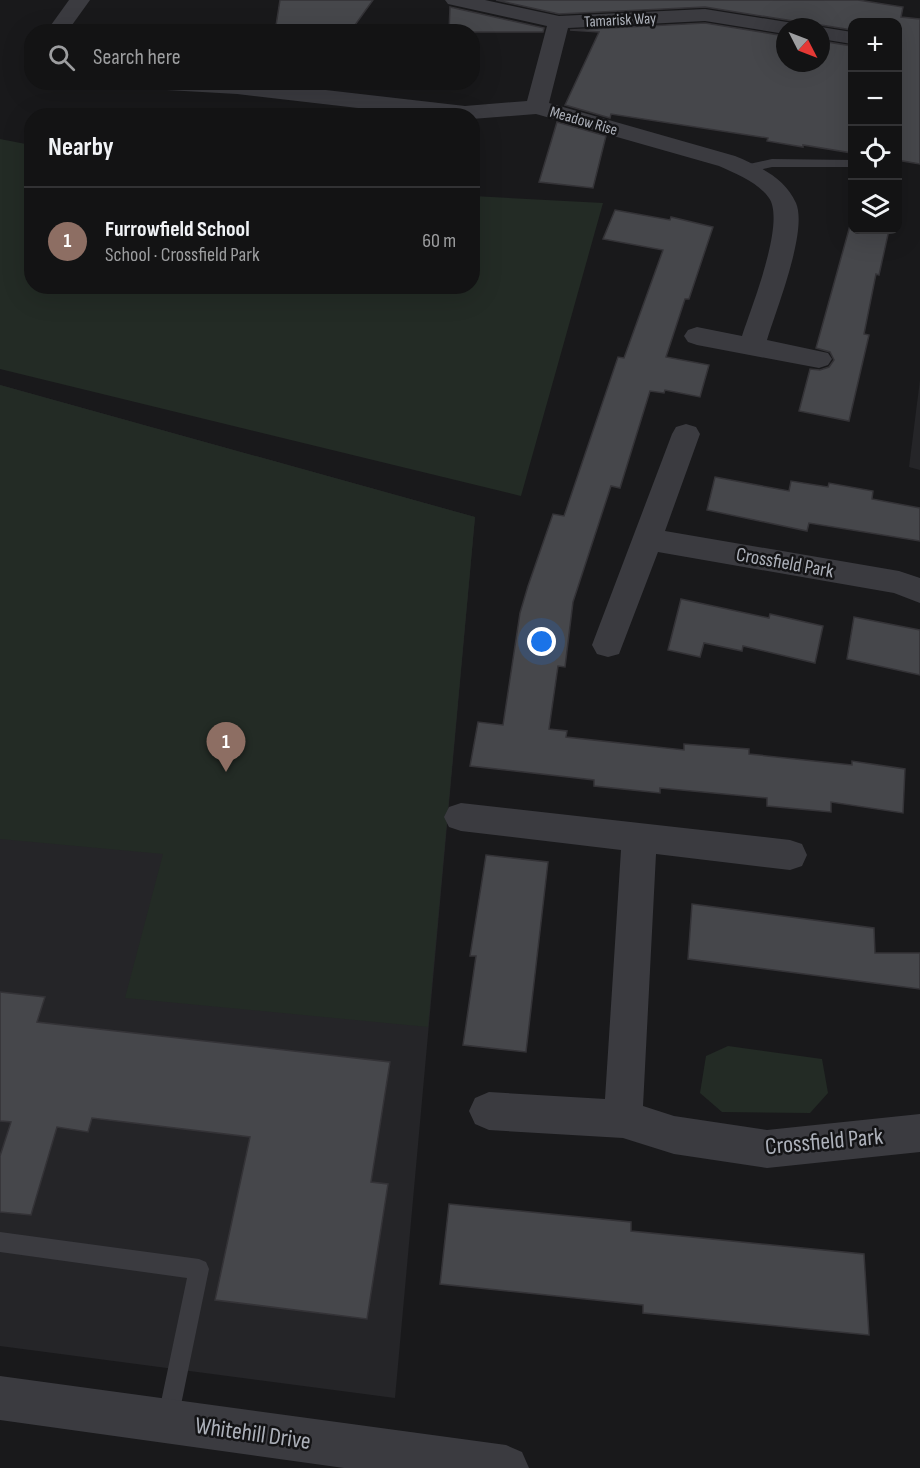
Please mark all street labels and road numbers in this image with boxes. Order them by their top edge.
street label: Tamarisk Way [584,9,657,32]
street label: Meadow Rise [548,103,620,140]
street label: Crossfield Park [734,543,836,583]
street label: Crossfield Park [764,1122,884,1161]
street label: Whitehill Drive [193,1411,313,1456]

